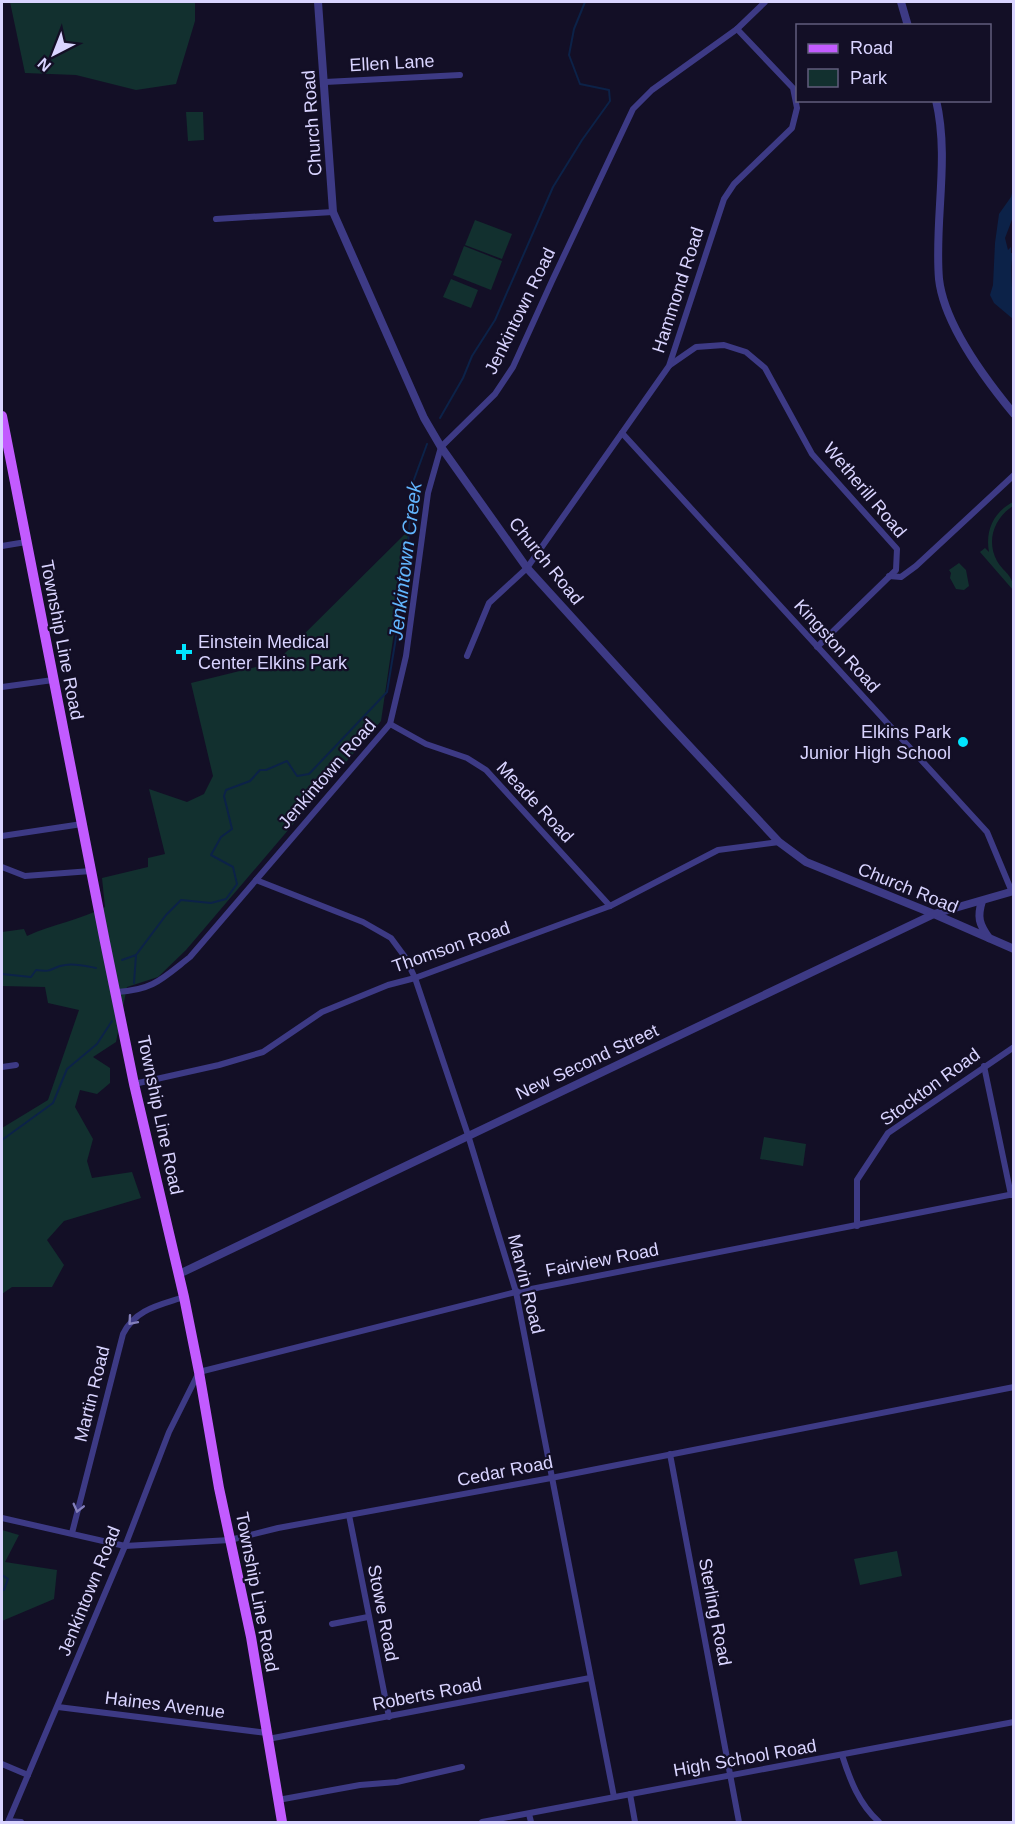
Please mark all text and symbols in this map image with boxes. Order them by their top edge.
north arrow [24,24,84,84]
legend [796,24,991,102]
text: Road [850,38,893,58]
street label: Ellen Lane [349,51,435,75]
text: N [34,55,54,75]
text: Park [850,68,888,88]
street label: Church Road [298,69,326,177]
street label: Hammond Road [648,225,708,355]
street label: Jenkintown Road [481,245,559,377]
street label: Wetherill Road [820,438,910,542]
water label: Jenkintown Creek [384,480,426,642]
street label: Church Road [505,513,587,609]
street label: Township Line Road [37,559,87,721]
street label: Kingston Road [790,595,884,697]
place label: Einstein Medical Center Elkins Park [198,632,348,673]
marker: Einstein Medical Center Elkins Park [175,643,193,661]
street label: Jenkintown Road [274,715,380,833]
place label: Elkins Park Junior High School [800,722,952,763]
marker: Elkins Park Junior High School [956,735,970,749]
street label: Meade Road [493,757,577,847]
street label: Church Road [855,859,961,917]
street label: Thomson Road [390,918,512,976]
street label: New Second Street [512,1020,662,1104]
street label: Township Line Road [133,1034,187,1196]
street label: Stockton Road [876,1044,984,1130]
street label: Marvin Road [504,1232,548,1336]
street label: Fairview Road [544,1239,660,1281]
one-way arrow [128,1315,139,1325]
street label: Martin Road [70,1344,114,1444]
street label: Cedar Road [455,1452,555,1490]
one-way arrow [73,1502,86,1512]
street label: Township Line Road [232,1511,282,1673]
street label: Jenkintown Road [54,1523,124,1659]
street label: Sterling Road [695,1557,735,1667]
street label: Stowe Road [364,1563,402,1663]
street label: Roberts Road [371,1674,483,1714]
street label: Haines Avenue [104,1688,226,1722]
street label: High School Road [672,1736,818,1780]

